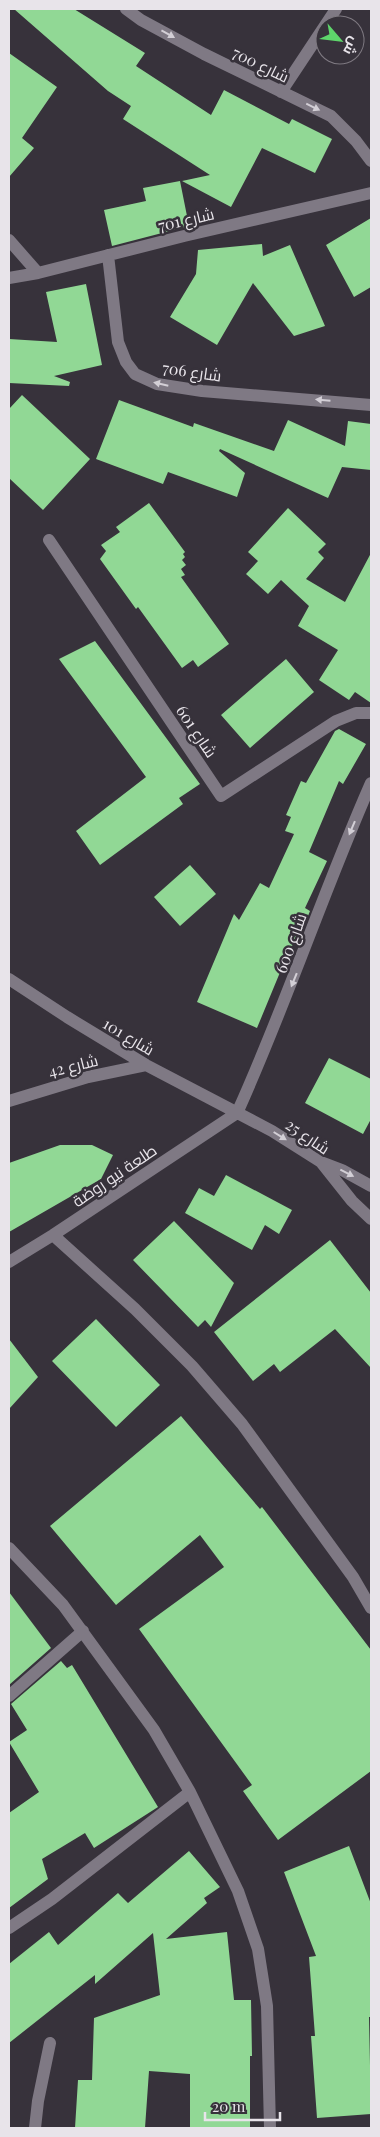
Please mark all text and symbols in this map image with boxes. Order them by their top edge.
north arrow [315,15,365,65]
one-way arrow [161,30,174,39]
text: ش [339,34,365,59]
street label: شارع 700 [228,41,293,89]
one-way arrow [306,104,320,112]
street label: شارع 701 [156,202,217,238]
street label: شارع 706 [161,356,223,388]
one-way arrow [154,380,169,388]
one-way arrow [314,396,330,404]
street label: شارع 601 [170,701,222,762]
one-way arrow [347,821,355,835]
street label: شارع 600 [269,910,312,977]
one-way arrow [290,972,297,987]
street label: شارع 101 [98,1012,159,1061]
street label: شارع 42 [46,1049,101,1083]
street label: شارع 25 [281,1114,334,1160]
one-way arrow [273,1132,287,1141]
street label: طلعة نيو روضة [68,1139,160,1211]
one-way arrow [340,1169,354,1177]
scale bar [205,2090,280,2122]
text: 20 m [212,2096,246,2116]

